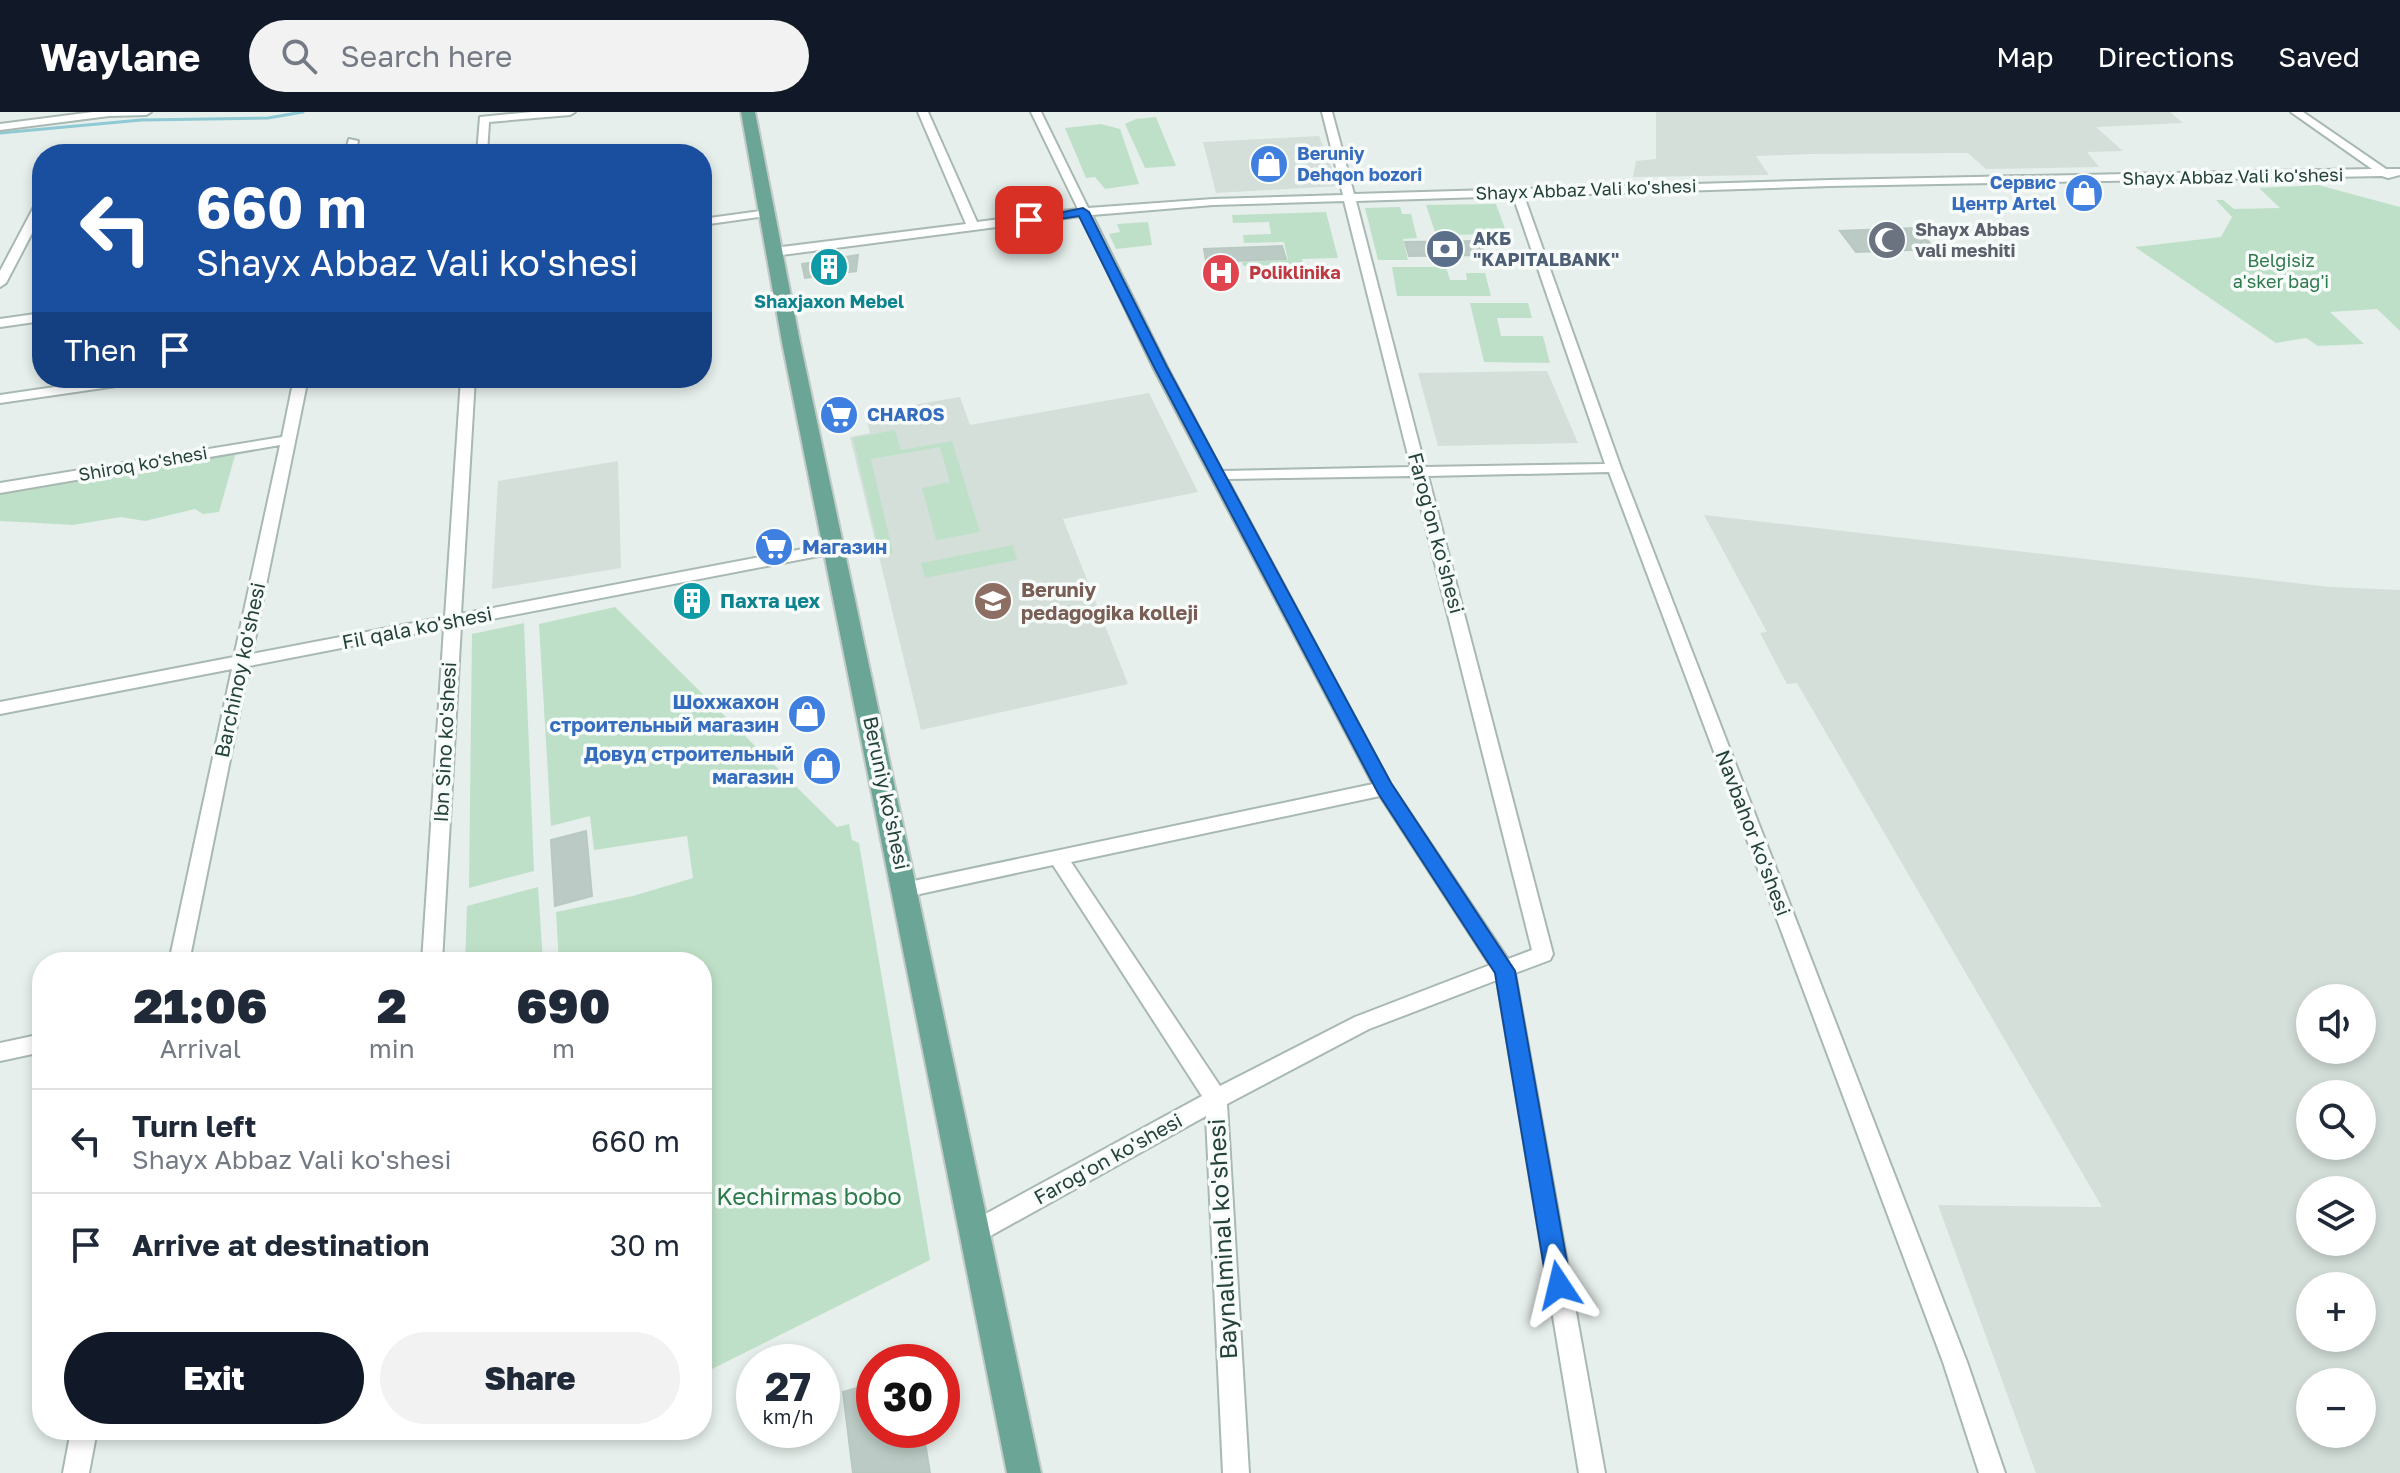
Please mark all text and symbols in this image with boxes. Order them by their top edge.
search box [249,20,809,92]
text: Waylane [40,34,201,79]
icon: search [277,34,321,78]
text: Search here [341,38,512,74]
text: Map [1996,40,2053,73]
text: Directions [2097,40,2234,73]
text: Saved [2278,40,2360,73]
place label: Beruniy Dehqon bozori [1297,142,1422,185]
shop icon: Beruniy Dehqon bozori [1248,143,1290,185]
street label: Shayx Abbaz Vali ko'shesi [2122,163,2344,189]
place label: Сервис Центр Artel [1951,171,2056,214]
shop icon: Сервис Центр Artel [2063,172,2105,214]
text: 660 m [196,173,367,240]
street label: Shayx Abbaz Vali ko'shesi [1475,174,1697,204]
icon: left [64,176,168,280]
pin [995,186,1063,254]
icon: arrive [1007,198,1051,242]
place label: Shayx Abbas vali meshiti [1915,218,2029,261]
mosque icon: Shayx Abbas vali meshiti [1866,219,1908,261]
place label: АКБ "KAPITALBANK" [1473,227,1619,270]
bank icon: АКБ "KAPITALBANK" [1424,228,1466,270]
text: Shayx Abbaz Vali ko'shesi [196,241,638,284]
building icon: Shaxjaxon Mebel [808,246,850,288]
park label: Belgisiz a'sker bag'i [2233,249,2329,292]
hospital icon: Poliklinika [1200,252,1242,294]
place label: Poliklinika [1249,261,1341,283]
place label: Shaxjaxon Mebel [754,290,904,312]
icon: arrive [153,328,197,372]
text: Then [64,332,137,368]
supermarket icon: CHAROS [818,394,860,436]
place label: CHAROS [867,403,945,425]
street label: Shiroq ko'shesi [77,441,209,485]
street label: Farog'on ko'shesi [1404,450,1470,616]
supermarket icon: Магазин [753,526,795,568]
place label: Магазин [802,534,887,558]
place label: Beruniy pedagogika kolleji [1021,577,1198,624]
street label: Barchinoy ko'shesi [209,580,269,760]
building icon: Пахта цех [671,580,713,622]
school or university icon: Beruniy pedagogika kolleji [972,580,1014,622]
place label: Пахта цех [720,588,821,612]
street label: Fil qala ko'shesi [340,601,494,653]
street label: Ibn Sino ko'shesi [428,661,460,823]
place label: Шохжахон строительный магазин [549,689,779,736]
shop icon: Шохжахон строительный магазин [786,693,828,735]
street label: Beruniy ko'shesi [859,714,915,872]
place label: Довуд строительный магазин [584,741,794,788]
shop icon: Довуд строительный магазин [801,745,843,787]
street label: Navbahor ko'shesi [1711,746,1797,919]
text: 21:06 [134,976,267,1034]
text: 2 [377,976,407,1034]
text: 690 [516,976,610,1034]
map controls [2296,984,2376,1448]
button: sound [2296,984,2376,1064]
text: Arrival [160,1033,241,1064]
text: min [369,1033,415,1064]
text: m [552,1033,575,1064]
button: search [2296,1080,2376,1160]
street label: Farog'on ko'shesi [1029,1107,1186,1209]
text: Turn left [132,1108,257,1144]
street label: Baynalminal ko'shesi [1201,1118,1242,1360]
icon: left [64,1119,108,1163]
text: 660 m [591,1123,680,1159]
text: Shayx Abbaz Vali ko'shesi [132,1144,451,1175]
button: layers [2296,1176,2376,1256]
park label: Kechirmas bobo [716,1181,902,1210]
icon: arrive [64,1223,108,1267]
text: Arrive at destination [132,1227,429,1263]
text: 30 m [610,1227,680,1263]
position arrow [1517,1243,1601,1327]
button: + [2296,1272,2376,1352]
button: Exit [64,1332,364,1424]
button: Share [380,1332,680,1424]
speed limit sign: 30 [856,1344,960,1448]
text: 27 [765,1362,811,1410]
button: − [2296,1368,2376,1448]
text: km/h [763,1404,813,1428]

